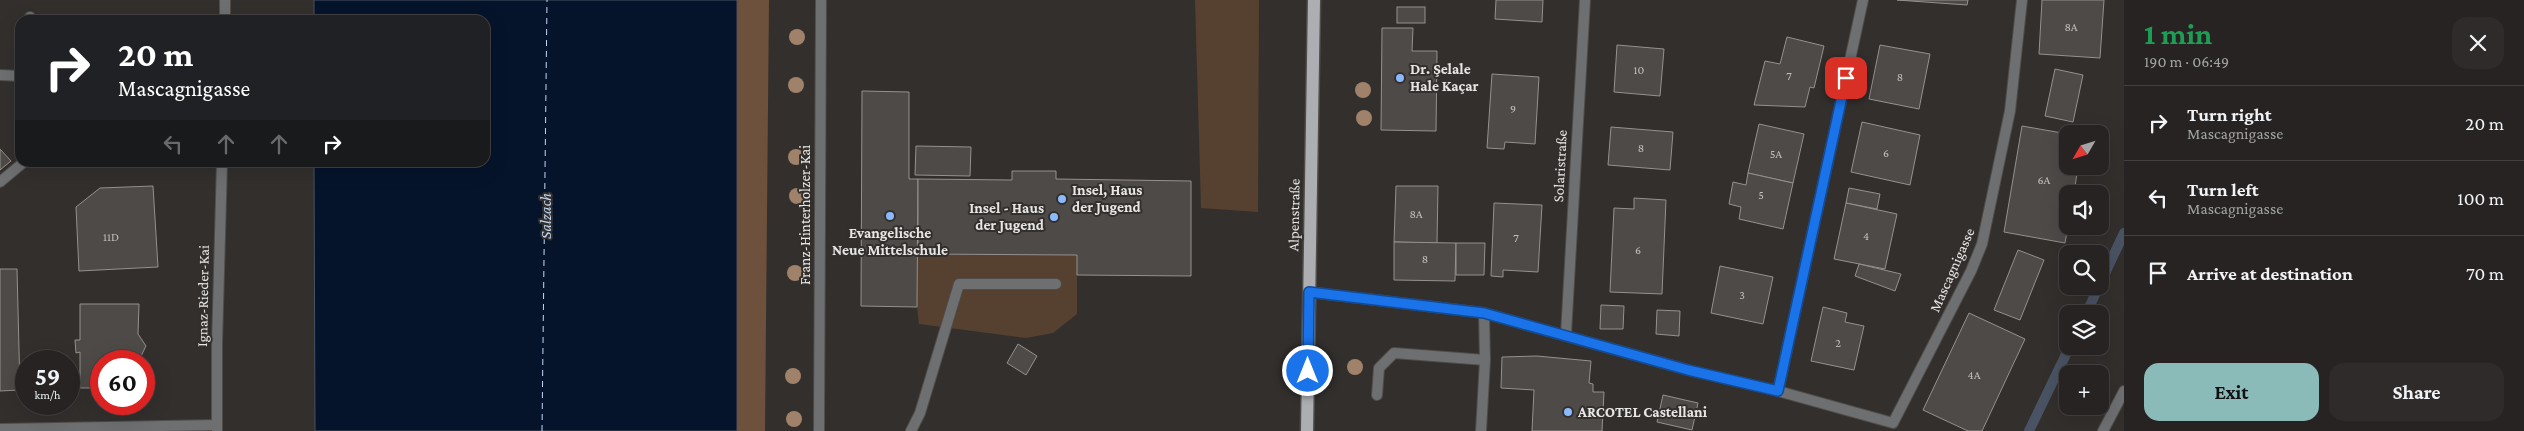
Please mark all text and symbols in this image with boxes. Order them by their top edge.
text: 1 min [2144,17,2212,50]
button: close [2452,17,2504,69]
house number: 8A [2064,20,2078,34]
icon: right [35,35,100,100]
text: 20 m [118,35,193,74]
text: 190 m · 06:49 [2144,53,2229,70]
pin [1825,57,1867,99]
place label: Dr. Şelale Hale Kaçar [1410,61,1479,94]
house number: 10 [1634,63,1645,77]
icon: arrive [1832,64,1860,92]
house number: 7 [1786,69,1792,83]
house number: 8 [1897,70,1903,84]
marker: Dr. Şelale Hale Kaçar [1394,72,1406,84]
text: Mascagnigasse [118,76,250,101]
house number: 9 [1510,102,1516,116]
text: Turn right [2187,104,2272,125]
icon: right [2144,109,2172,137]
text: 20 m [2465,113,2504,134]
north arrow [2059,125,2109,175]
map controls [2059,125,2109,415]
text: Mascagnigasse [2187,125,2283,142]
street label: Solaristraße [1550,129,1570,203]
icon: left [159,130,187,158]
icon: ahead [212,130,240,158]
icon: ahead [265,130,293,158]
icon: right [318,130,346,158]
house number: 8 [1638,141,1644,155]
street label: Franz-Hinterholzer-Kai [797,145,813,285]
house number: 6 [1883,146,1889,160]
house number: 5A [1770,147,1782,161]
house number: 6A [2038,173,2051,187]
street label: Alpenstraße [1285,178,1304,252]
text: Turn left [2187,179,2259,200]
place label: Insel, Haus der Jugend [1072,182,1142,215]
icon: left [2144,184,2172,212]
button: sound [2059,185,2109,235]
house number: 5 [1758,188,1764,202]
text: 100 m [2457,188,2504,209]
water label: Salzach [537,193,554,239]
marker: Insel, Haus der Jugend [1056,193,1068,205]
place label: Insel - Haus der Jugend [969,200,1045,233]
text: Mascagnigasse [2187,200,2283,217]
house number: 8A [1409,207,1423,221]
marker: Evangelische Neue Mittelschule [884,210,896,222]
marker: Insel - Haus der Jugend [1048,211,1060,223]
place label: Evangelische Neue Mittelschule [832,225,948,258]
street label: Mascagnigasse [1926,225,1979,315]
house number: 4 [1863,229,1869,243]
house number: 11D [103,230,119,244]
house number: 7 [1513,231,1519,245]
house number: 6 [1635,243,1641,257]
street label: Ignaz-Rieder-Kai [194,245,213,347]
button: search [2059,245,2109,295]
house number: 8 [1422,252,1428,266]
icon: arrive [2144,259,2172,287]
text: Arrive at destination [2187,263,2353,284]
text: 70 m [2466,263,2504,284]
house number: 3 [1739,288,1745,302]
button: layers [2059,305,2109,355]
house number: 2 [1835,336,1841,350]
position arrow [1281,344,1333,396]
speed limit sign: 60 [90,350,155,415]
text: 59 [35,363,60,390]
button: Exit [2144,363,2319,421]
button: Share [2329,363,2504,421]
button: + [2059,365,2109,415]
house number: 4A [1968,368,1981,382]
text: km/h [35,388,60,402]
place label: ARCOTEL Castellani [1577,404,1708,420]
marker: ARCOTEL Castellani [1562,406,1574,418]

